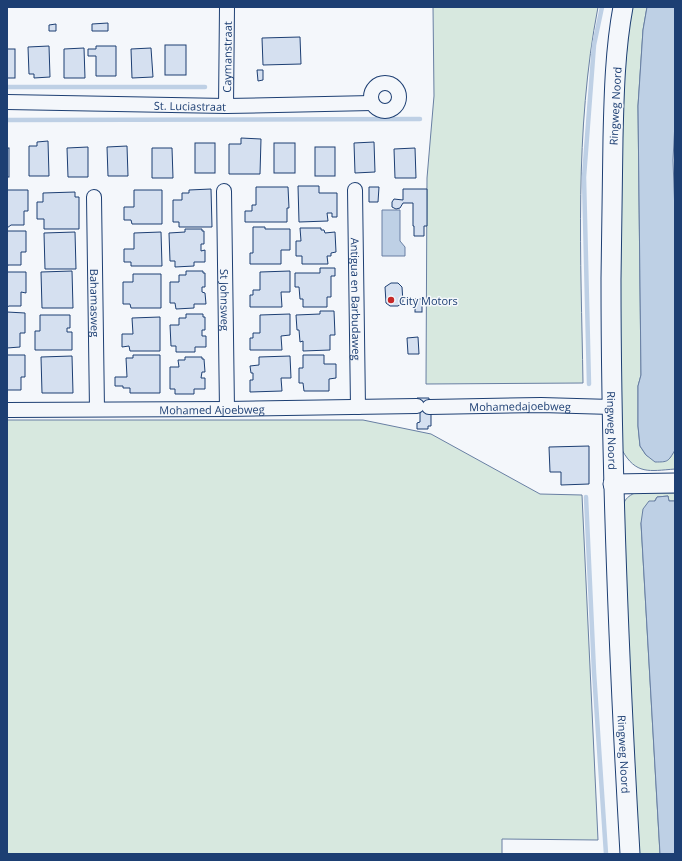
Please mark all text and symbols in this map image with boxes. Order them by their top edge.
street label: Caymanstraat [219,21,234,93]
street label: Ringweg Noord [605,66,625,146]
street label: St. Luciastraat [154,97,226,114]
street label: Antigua en Barbudaweg [348,238,365,360]
street label: Bahamasweg [88,269,103,337]
street label: St Johnsweg [218,269,233,331]
place label: City Motors [399,293,458,308]
marker: City Motors [386,295,396,305]
street label: Ringweg Noord [604,391,621,470]
street label: Mohamedajoebweg [469,397,571,414]
street label: Mohamed Ajoebweg [159,401,265,417]
street label: Ringweg Noord [615,715,634,794]

